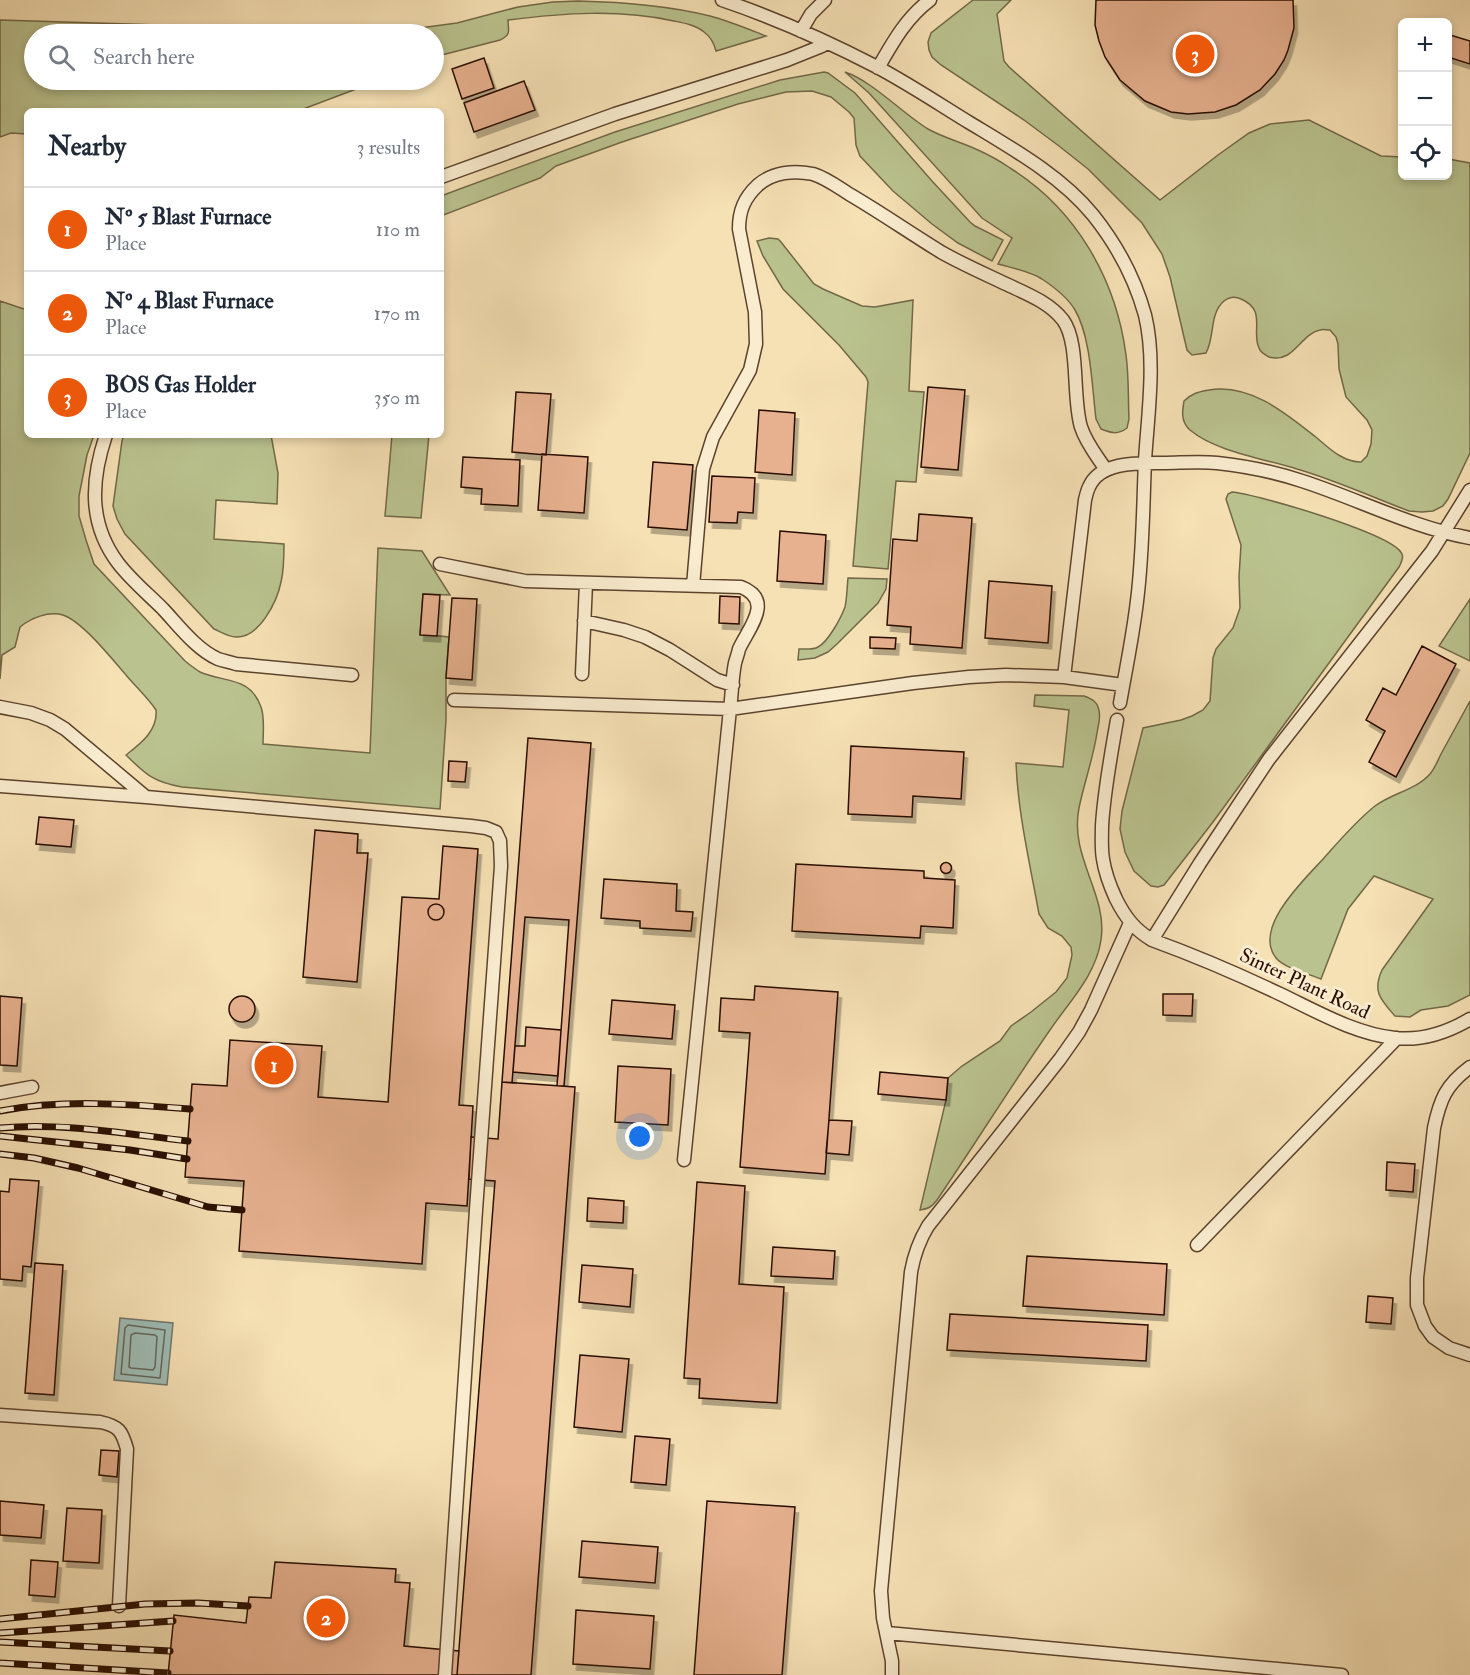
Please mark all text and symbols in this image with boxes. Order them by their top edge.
map controls [1398,18,1452,180]
button: + [1398,18,1452,72]
search box [24,24,444,90]
pin: 3 [1176,32,1214,76]
icon: search [45,41,78,74]
text: Search here [93,43,195,71]
button: − [1398,72,1452,126]
button: locate [1398,126,1452,180]
text: Nearby [48,131,126,163]
text: 3 results [357,135,420,160]
text: Nº 5 Blast Furnace [105,203,271,231]
text: 1 [64,217,71,242]
text: 110 m [376,217,420,242]
text: Place [105,231,146,256]
text: Nº 4 Blast Furnace [105,287,274,315]
text: 2 [62,301,73,326]
text: 170 m [374,301,420,326]
text: Place [105,315,146,340]
text: BOS Gas Holder [105,371,256,399]
text: 3 [64,385,71,410]
text: 350 m [374,385,420,410]
text: Place [105,399,146,424]
street label: Sinter Plant Road [1236,942,1374,1025]
pin: 1 [254,1042,294,1088]
your location [625,1122,654,1151]
pin: 2 [306,1596,346,1640]

